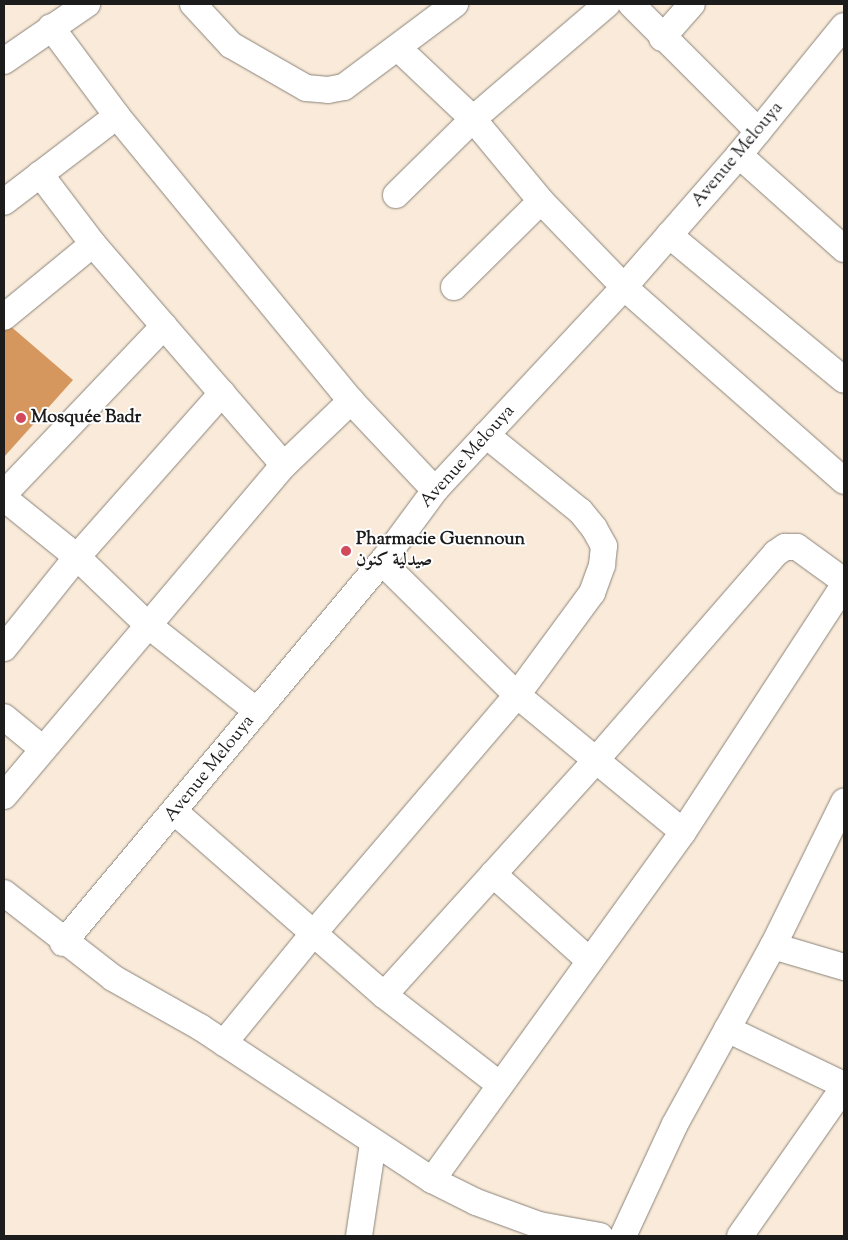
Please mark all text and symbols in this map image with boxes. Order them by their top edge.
street label: Avenue Melouya [688,98,788,212]
street label: Avenue Melouya [416,401,520,513]
place label: Mosquée Badr [31,407,141,429]
marker: Mosquée Badr [15,412,27,424]
place label: Pharmacie Guennoun صيدلية كنون [356,530,525,572]
marker: Pharmacie Guennoun صيدلية كنون [340,545,352,557]
street label: Avenue Melouya [160,711,260,827]

